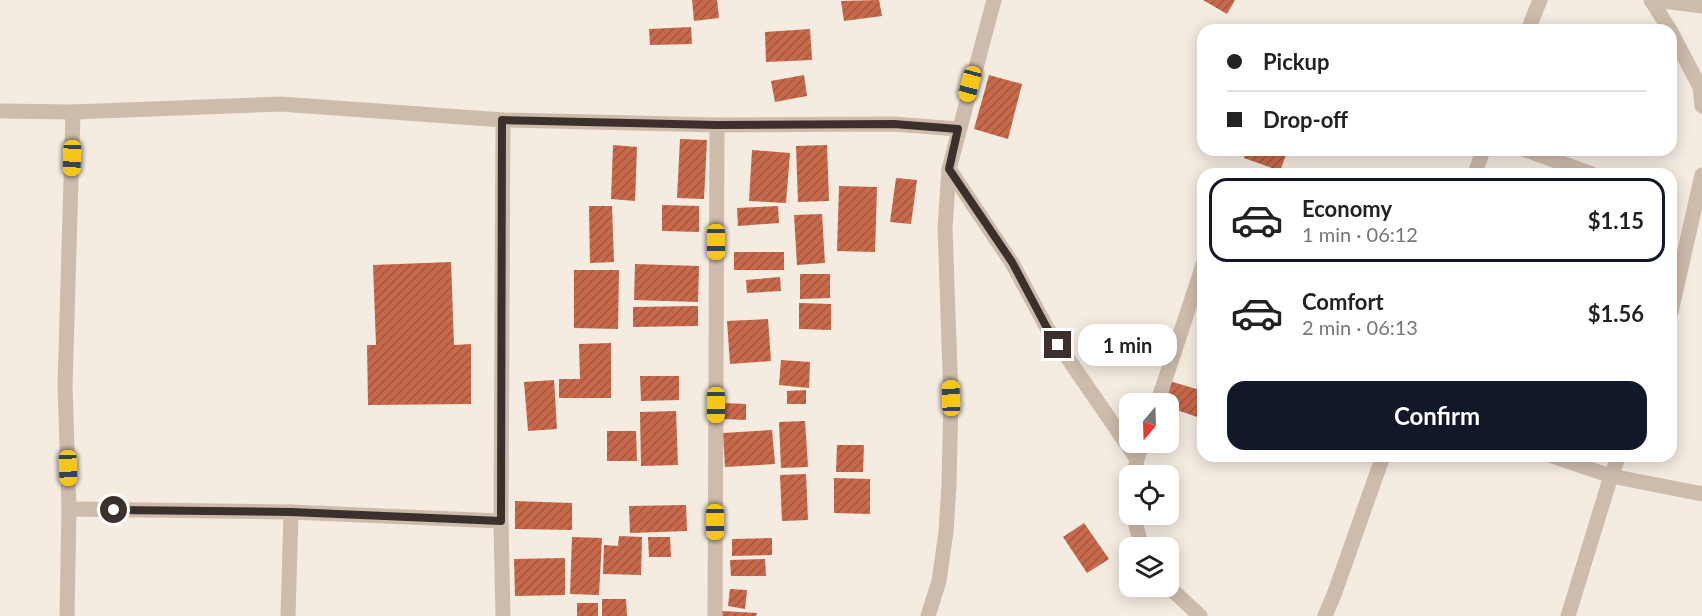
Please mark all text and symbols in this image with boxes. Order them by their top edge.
text: Pickup [1263,48,1329,75]
car [957,64,983,104]
text: Drop-off [1263,106,1348,133]
car [62,140,82,176]
icon: car [1230,193,1284,247]
text: Economy [1302,195,1392,222]
text: $1.15 [1588,207,1644,234]
text: 1 min · 06:12 [1302,222,1418,246]
car [707,224,725,260]
icon: car [1230,286,1284,340]
text: Comfort [1302,288,1384,315]
text: $1.56 [1588,300,1644,327]
text: 2 min · 06:13 [1302,315,1418,339]
callout: 1 min [1079,324,1178,366]
route end [1044,331,1071,358]
text: 1 min [1103,333,1152,357]
car [941,380,961,416]
button: Confirm [1227,381,1647,450]
car [707,387,725,423]
north arrow [1119,393,1179,453]
map controls [1119,393,1179,597]
car [58,450,78,486]
button: locate [1119,465,1179,525]
route start [100,496,127,523]
car [706,504,724,540]
button: layers [1119,537,1179,597]

